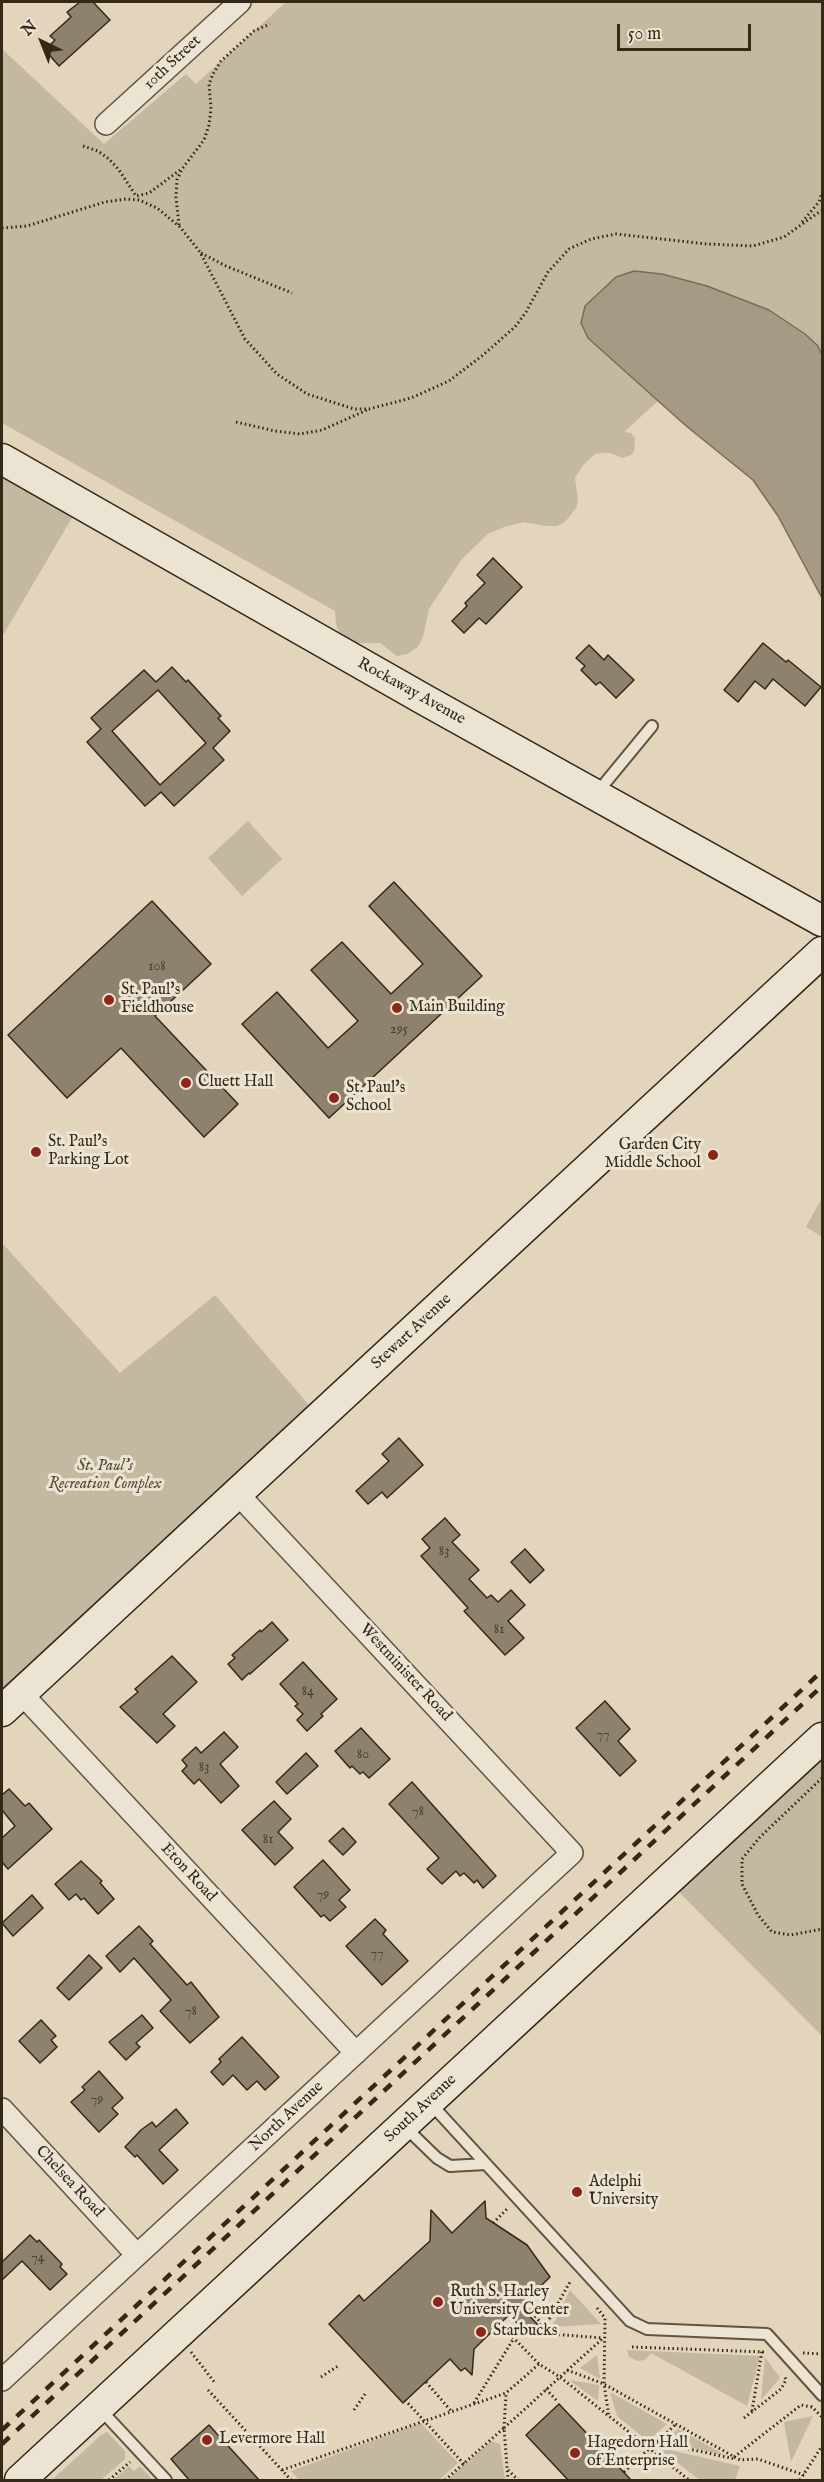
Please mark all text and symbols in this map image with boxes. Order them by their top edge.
north arrow [12,12,72,72]
scale bar [620,12,754,50]
text: N [18,17,42,41]
text: 50 m [628,23,661,46]
street label: 10th Street [140,32,206,94]
street label: Rockaway Avenue [354,654,468,730]
house number: 108 [148,959,166,975]
place label: St. Paul's Fieldhouse [121,981,194,1019]
marker: St. Paul's Fieldhouse [102,993,116,1007]
place label: Main Building [409,998,505,1018]
marker: Main Building [390,1001,404,1015]
house number: 295 [390,1022,408,1038]
place label: Cluett Hall [198,1073,273,1093]
marker: Cluett Hall [179,1076,193,1090]
place label: St. Paul's School [346,1079,405,1117]
marker: St. Paul's School [327,1091,341,1105]
place label: St. Paul's Parking Lot [48,1133,129,1171]
place label: Garden City Middle School [604,1136,701,1174]
marker: St. Paul's Parking Lot [29,1145,43,1159]
marker: Garden City Middle School [706,1148,720,1162]
street label: Stewart Avenue [368,1290,456,1374]
park label: St. Paul's Recreation Complex [49,1457,161,1495]
house number: 83 [439,1544,449,1560]
street label: Westminister Road [355,1620,455,1726]
house number: 81 [494,1622,504,1638]
house number: 84 [302,1684,314,1700]
house number: 77 [596,1727,610,1743]
house number: 80 [357,1747,369,1763]
house number: 83 [199,1760,209,1776]
house number: 78 [412,1804,424,1820]
house number: 81 [263,1832,273,1848]
street label: Eton Road [156,1840,220,1906]
house number: 79 [317,1887,329,1903]
house number: 77 [370,1946,384,1962]
house number: 78 [185,2004,197,2020]
street label: South Avenue [381,2071,461,2147]
street label: North Avenue [246,2078,328,2156]
house number: 79 [91,2092,103,2108]
street label: Chelsea Road [31,2142,107,2222]
place label: Adelphi University [589,2173,658,2211]
marker: Adelphi University [570,2185,584,2199]
house number: 74 [31,2250,45,2266]
place label: Ruth S. Harley University Center [450,2283,569,2321]
marker: Ruth S. Harley University Center [431,2295,445,2309]
place label: Starbucks [493,2322,557,2342]
marker: Starbucks [474,2325,488,2339]
place label: Levermore Hall [219,2430,325,2450]
marker: Levermore Hall [200,2433,214,2447]
place label: Hagedorn Hall of Enterprise [587,2434,688,2472]
marker: Hagedorn Hall of Enterprise [568,2446,582,2460]

